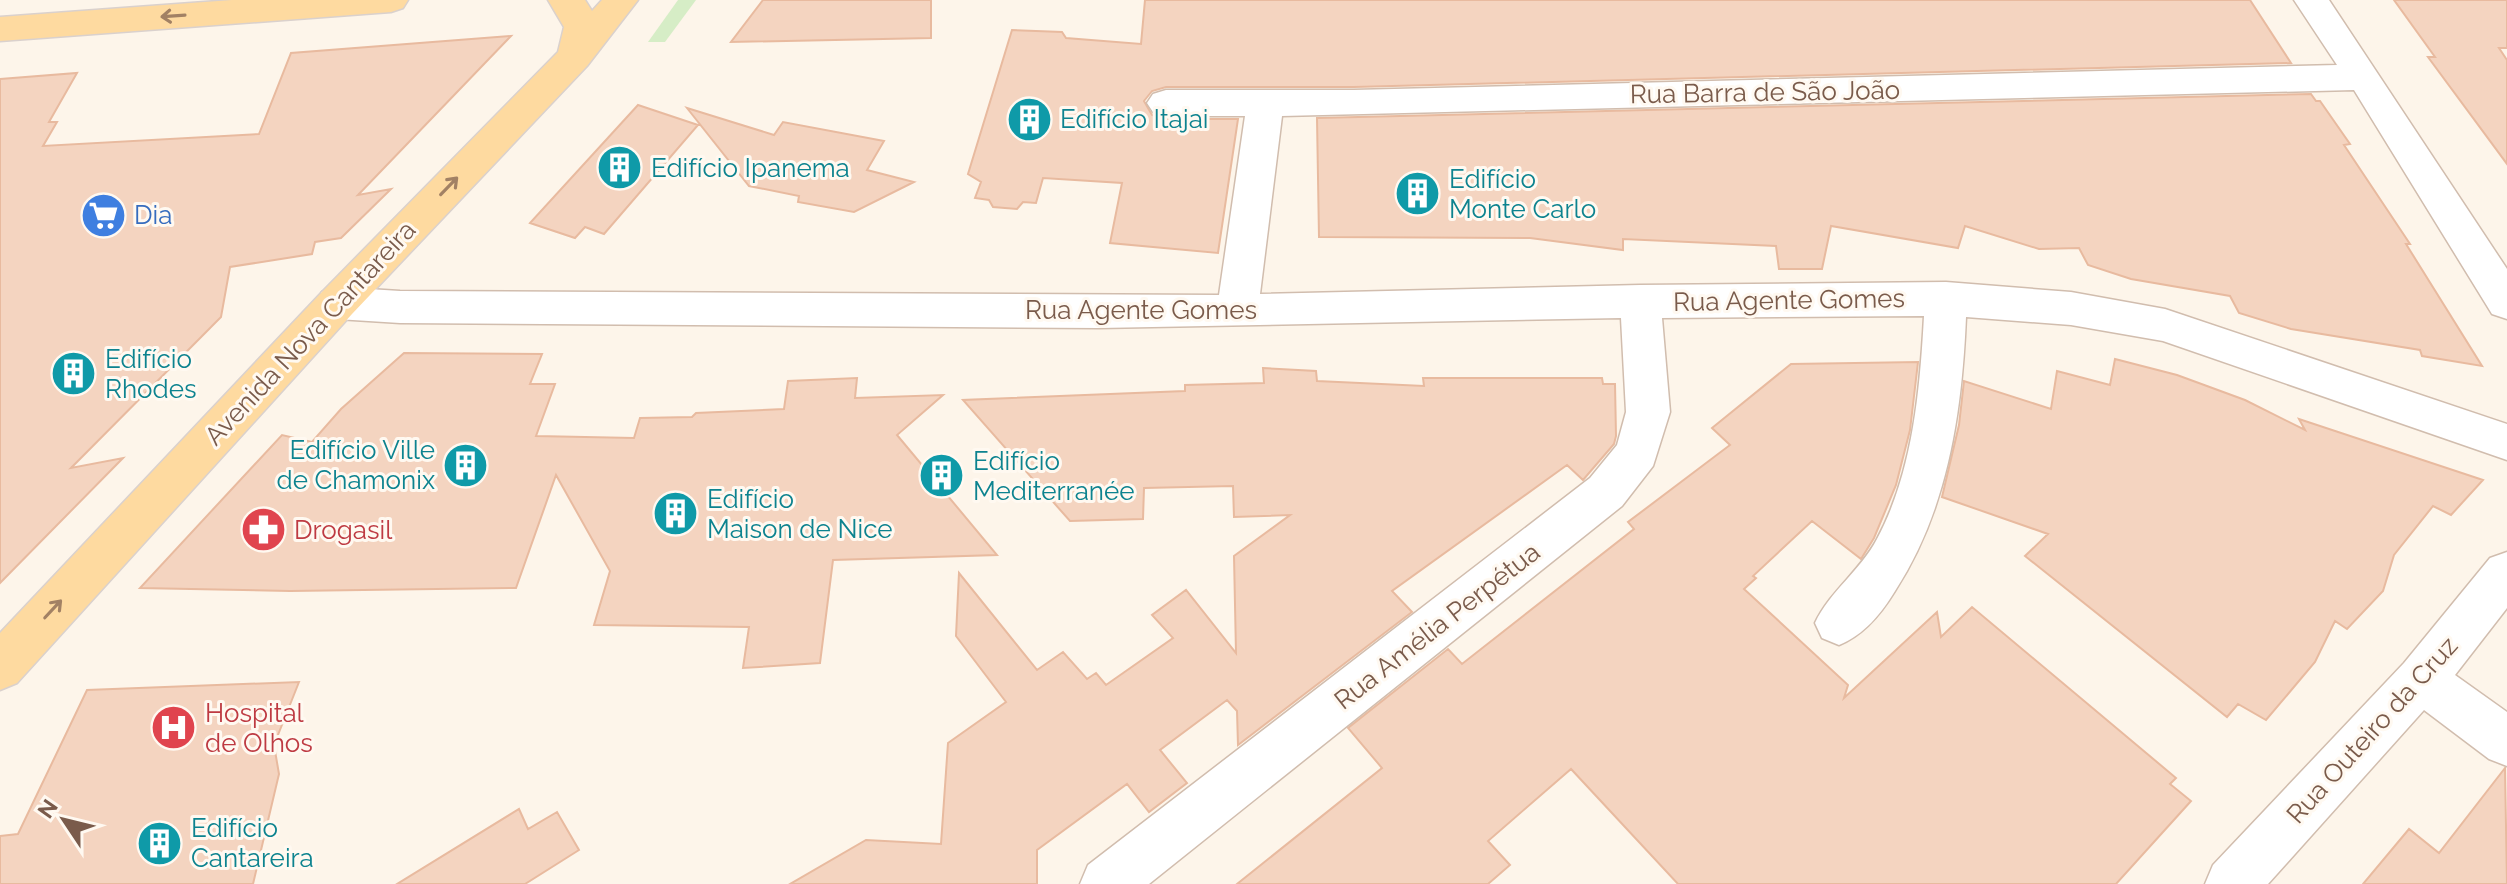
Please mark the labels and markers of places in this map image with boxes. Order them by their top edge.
building icon: Edifício Itajai [1005,95,1053,143]
place label: Edifício Itajai [1060,104,1208,134]
building icon: Edifício Ipanema [596,144,644,192]
place label: Edifício Ipanema [651,153,850,183]
place label: Edifício Monte Carlo [1449,164,1596,224]
building icon: Edifício Monte Carlo [1394,170,1442,218]
supermarket icon: Dia [79,191,127,239]
place label: Dia [134,200,172,230]
place label: Edifício Rhodes [105,344,197,404]
building icon: Edifício Rhodes [50,350,98,398]
place label: Edifício Ville de Chamonix [276,435,435,495]
building icon: Edifício Ville de Chamonix [442,441,490,489]
place label: Edifício Mediterranée [973,446,1134,506]
building icon: Edifício Mediterranée [918,452,966,500]
place label: Edifício Maison de Nice [707,484,893,544]
building icon: Edifício Maison de Nice [652,490,700,538]
pharmacy icon: Drogasil [239,506,287,554]
place label: Drogasil [294,515,393,545]
place label: Hospital de Olhos [205,698,313,758]
hospital icon: Hospital de Olhos [150,704,198,752]
place label: Edifício Cantareira [191,813,314,873]
building icon: Edifício Cantareira [136,819,184,867]

